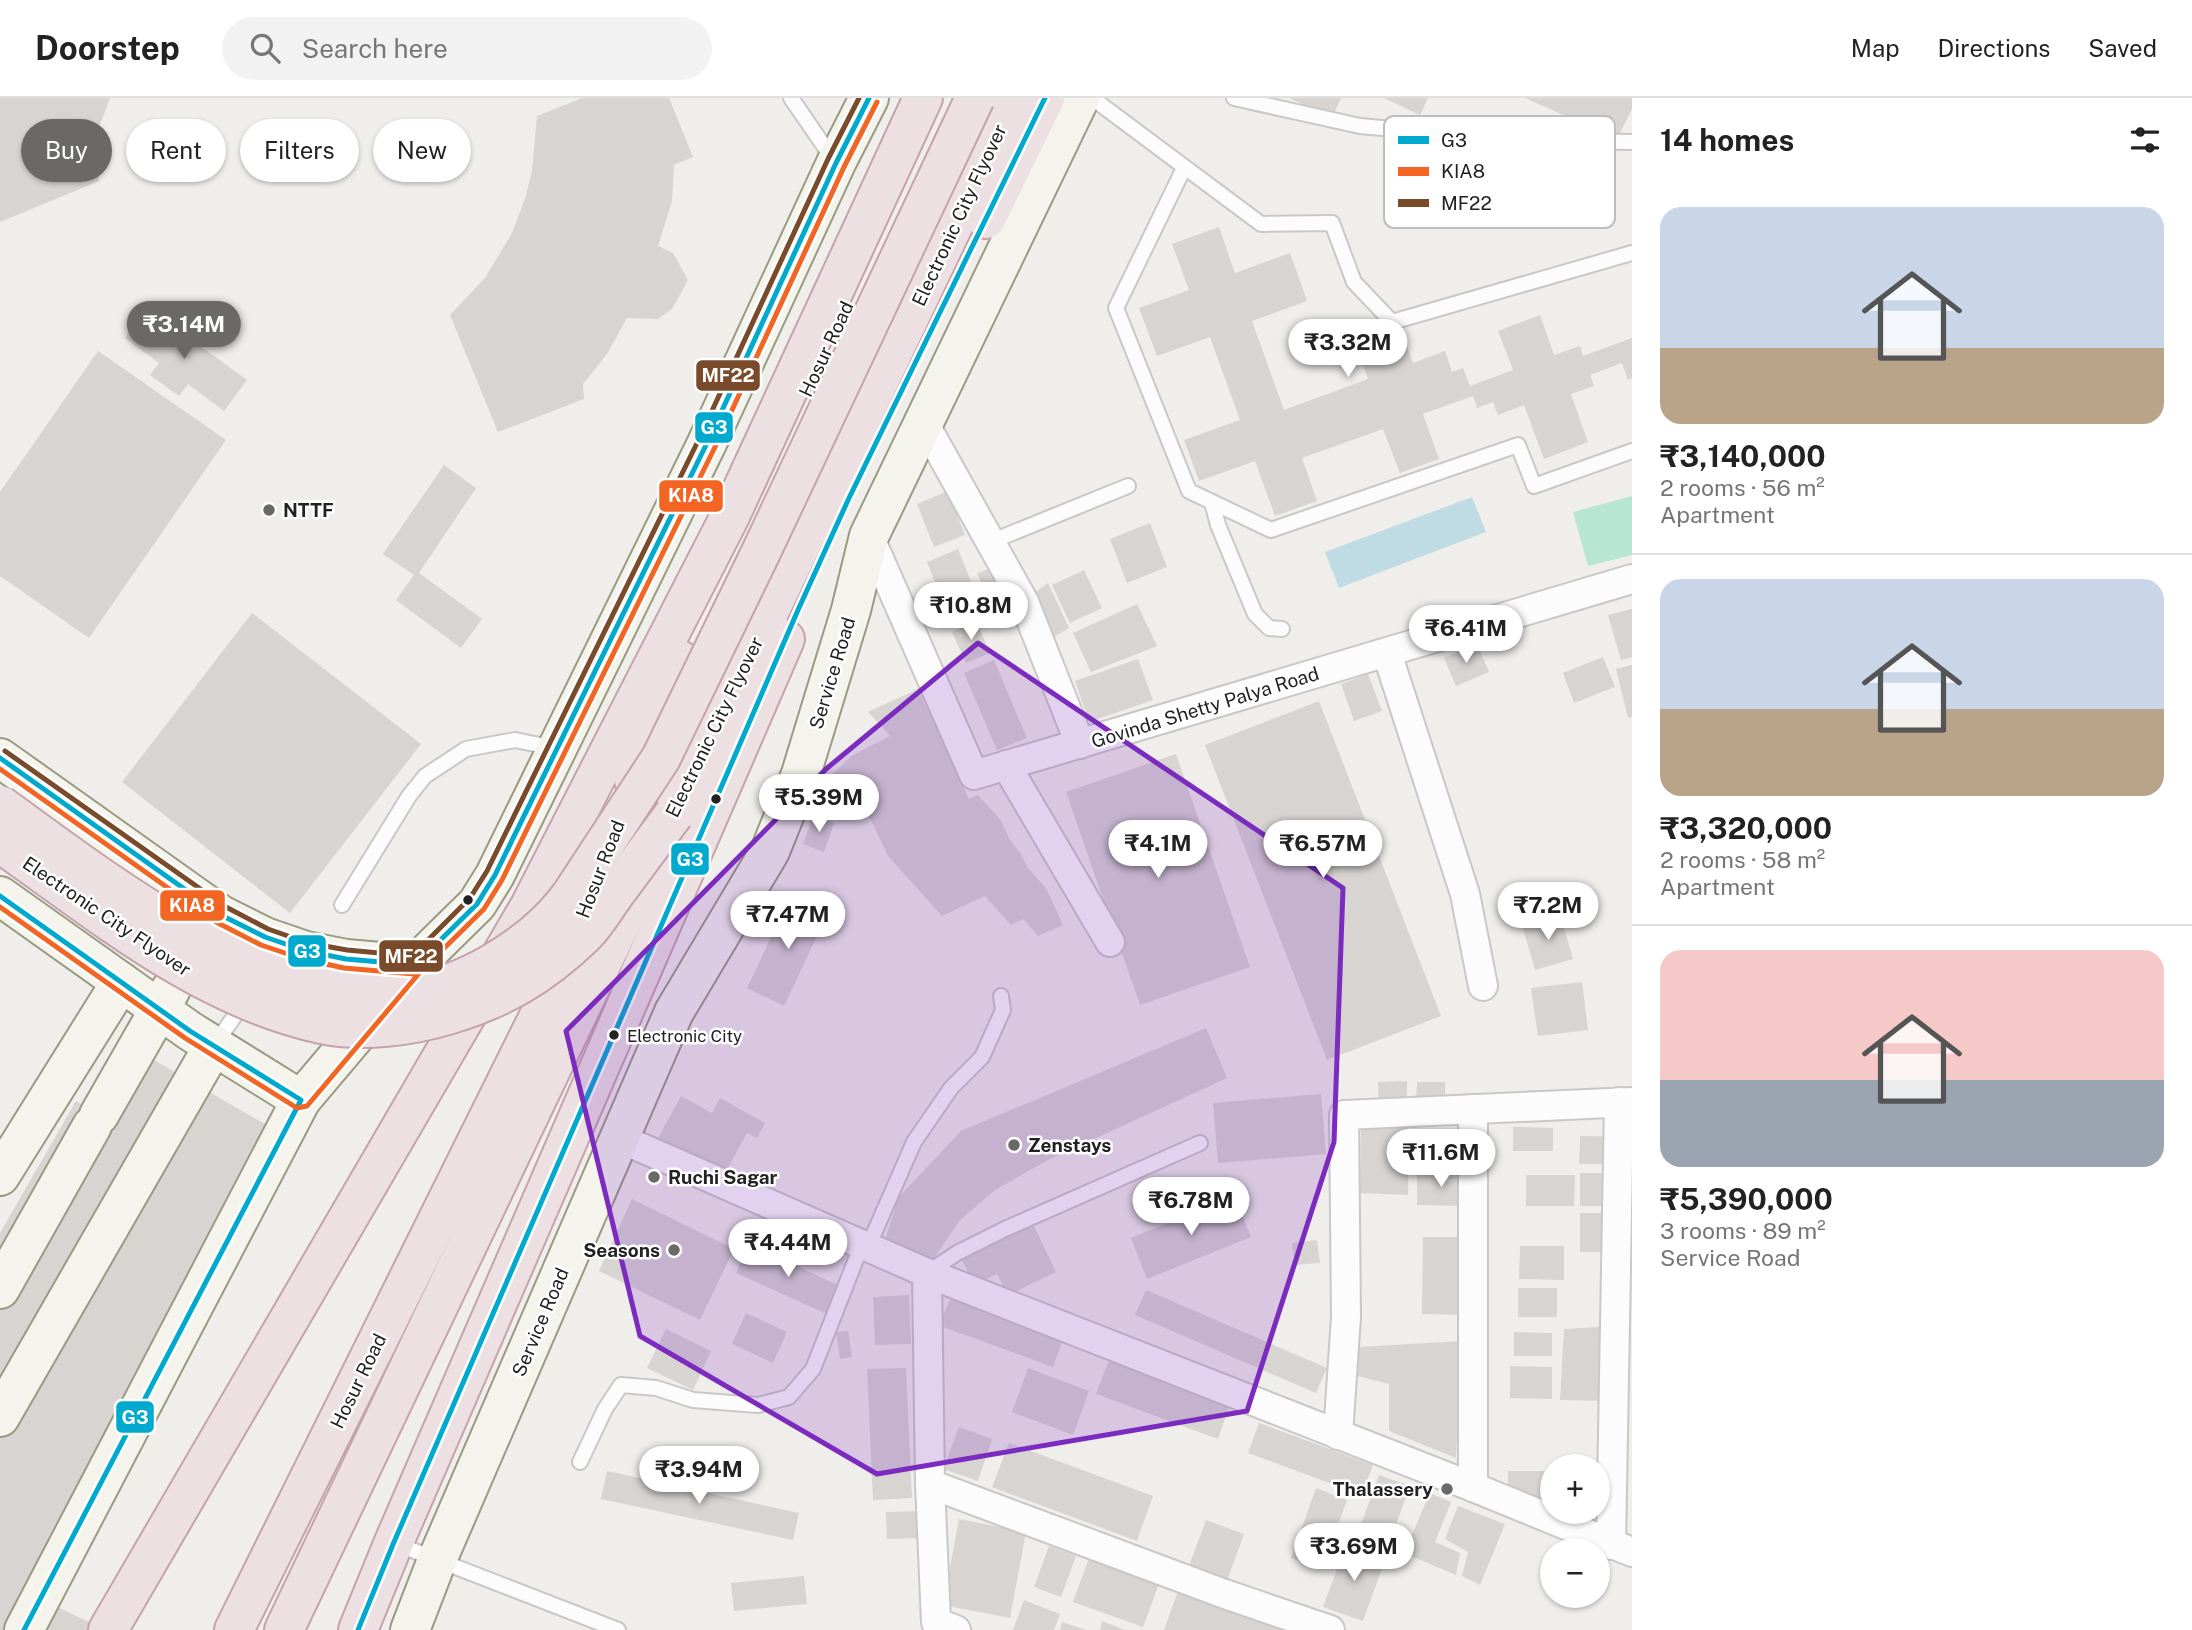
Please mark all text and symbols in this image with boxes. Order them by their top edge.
search box [222,17,712,80]
text: Doorstep [35,29,180,67]
icon: search [246,29,284,67]
text: Search here [302,33,448,64]
text: Map [1851,34,1900,62]
text: Directions [1938,34,2050,62]
text: Saved [2088,34,2157,62]
legend [1384,116,1615,228]
chip: Buy [21,119,112,182]
chip: Rent [126,119,226,182]
chip: Filters [240,119,359,182]
chip: New [373,119,471,182]
street label: Electronic City Flyover [907,121,1011,309]
icon: filters [2126,121,2164,159]
text: 14 homes [1660,122,1794,158]
text: G3 [1441,129,1467,151]
text: KIA8 [1441,160,1485,182]
text: MF22 [1441,192,1492,214]
icon: home [1849,253,1975,379]
street label: Hosur Road [794,298,858,400]
pin: ₹3.14M [127,302,241,361]
text: ₹3.14M [143,310,225,337]
pin: ₹3.32M [1291,320,1405,379]
text: ₹3.32M [1304,328,1392,355]
line badge: MF22 [695,359,761,392]
text: MF22 [701,364,755,386]
line badge: G3 [694,411,734,444]
text: G3 [700,416,728,438]
text: ₹3,140,000 [1660,438,1826,474]
text: 2 rooms · 56 m² [1660,474,1825,501]
line badge: KIA8 [658,479,724,513]
text: KIA8 [668,484,714,506]
place label: NTTF [283,499,334,521]
text: Apartment [1660,501,1775,528]
marker: NTTF [261,502,277,518]
pin: ₹10.8M [914,582,1028,642]
text: ₹10.8M [930,591,1012,618]
pin: ₹6.41M [1409,606,1523,665]
street label: Service Road [805,614,859,732]
text: ₹6.41M [1425,614,1507,641]
icon: home [1849,625,1975,751]
street label: Electronic City Flyover [661,633,767,821]
street label: Govinda Shetty Palya Road [1089,662,1321,752]
pin: ₹5.39M [762,774,876,834]
text: ₹5.39M [775,783,863,810]
unlabelled marker [709,792,723,806]
text: ₹3,320,000 [1660,810,1832,846]
street label: Hosur Road [571,817,629,921]
pin: ₹4.1M [1109,820,1207,880]
pin: ₹6.57M [1266,820,1380,880]
text: ₹4.1M [1124,829,1192,856]
text: ₹6.57M [1279,829,1367,856]
line badge: G3 [670,842,710,876]
text: 2 rooms · 58 m² [1660,846,1825,873]
text: G3 [676,848,704,870]
street label: Electronic City Flyover [19,852,195,980]
text: Apartment [1660,873,1775,900]
pin: ₹7.2M [1499,882,1597,942]
line badge: KIA8 [159,889,226,922]
text: ₹7.2M [1514,891,1582,918]
pin: ₹7.47M [731,892,845,951]
unlabelled marker [461,893,475,907]
text: KIA8 [169,894,215,916]
text: ₹7.47M [746,900,830,927]
line badge: G3 [287,934,327,968]
line badge: MF22 [378,939,444,973]
text: G3 [293,940,321,962]
text: MF22 [384,945,438,967]
icon: home [1849,996,1975,1122]
place label: Electronic City [627,1026,742,1046]
marker: Electronic City [607,1028,621,1042]
pin: ₹11.6M [1384,1130,1498,1189]
place label: Zenstays [1028,1134,1111,1156]
marker: Zenstays [1006,1137,1022,1153]
text: ₹11.6M [1403,1138,1479,1165]
place label: Ruchi Sagar [668,1166,778,1188]
marker: Ruchi Sagar [646,1169,662,1185]
pin: ₹6.78M [1134,1178,1248,1237]
text: ₹5,390,000 [1660,1181,1833,1217]
text: ₹6.78M [1148,1186,1234,1213]
text: 3 rooms · 89 m² [1660,1217,1826,1244]
pin: ₹4.44M [731,1220,845,1279]
text: ₹4.44M [744,1228,832,1255]
place label: Seasons [583,1239,660,1261]
marker: Seasons [666,1242,682,1258]
text: Service Road [1660,1244,1800,1271]
street label: Service Road [507,1264,573,1380]
street label: Hosur Road [326,1330,390,1432]
line badge: G3 [115,1400,155,1434]
text: G3 [121,1406,149,1428]
pin: ₹3.94M [642,1446,756,1506]
map controls [1540,1454,1610,1608]
button: + [1540,1454,1610,1524]
text: ₹3.94M [655,1455,743,1482]
place label: Thalassery [1333,1478,1433,1500]
marker: Thalassery [1439,1481,1455,1497]
pin: ₹3.69M [1297,1524,1411,1583]
text: ₹3.69M [1310,1532,1398,1559]
button: − [1540,1538,1610,1608]

